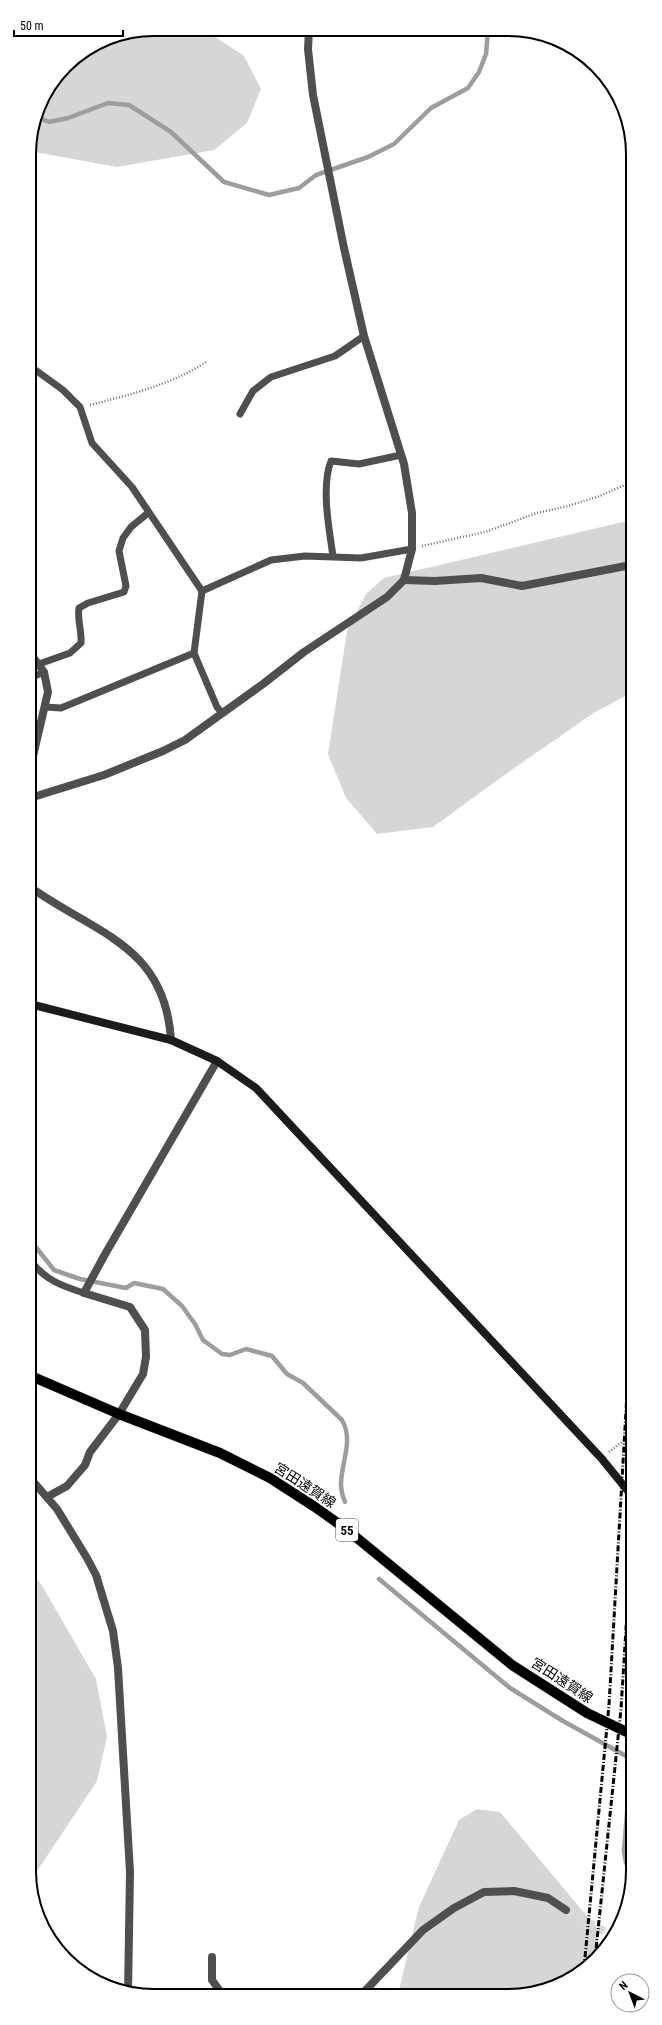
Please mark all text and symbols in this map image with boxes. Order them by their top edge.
scale bar [14,12,123,38]
text: 50 m [20,19,44,33]
street label: 宮田遠賀線 [271,1459,339,1511]
road number: 55 [336,1519,358,1541]
street label: 宮田遠賀線 [528,1654,596,1706]
north arrow [610,1973,650,2013]
text: N [617,1979,631,1993]

